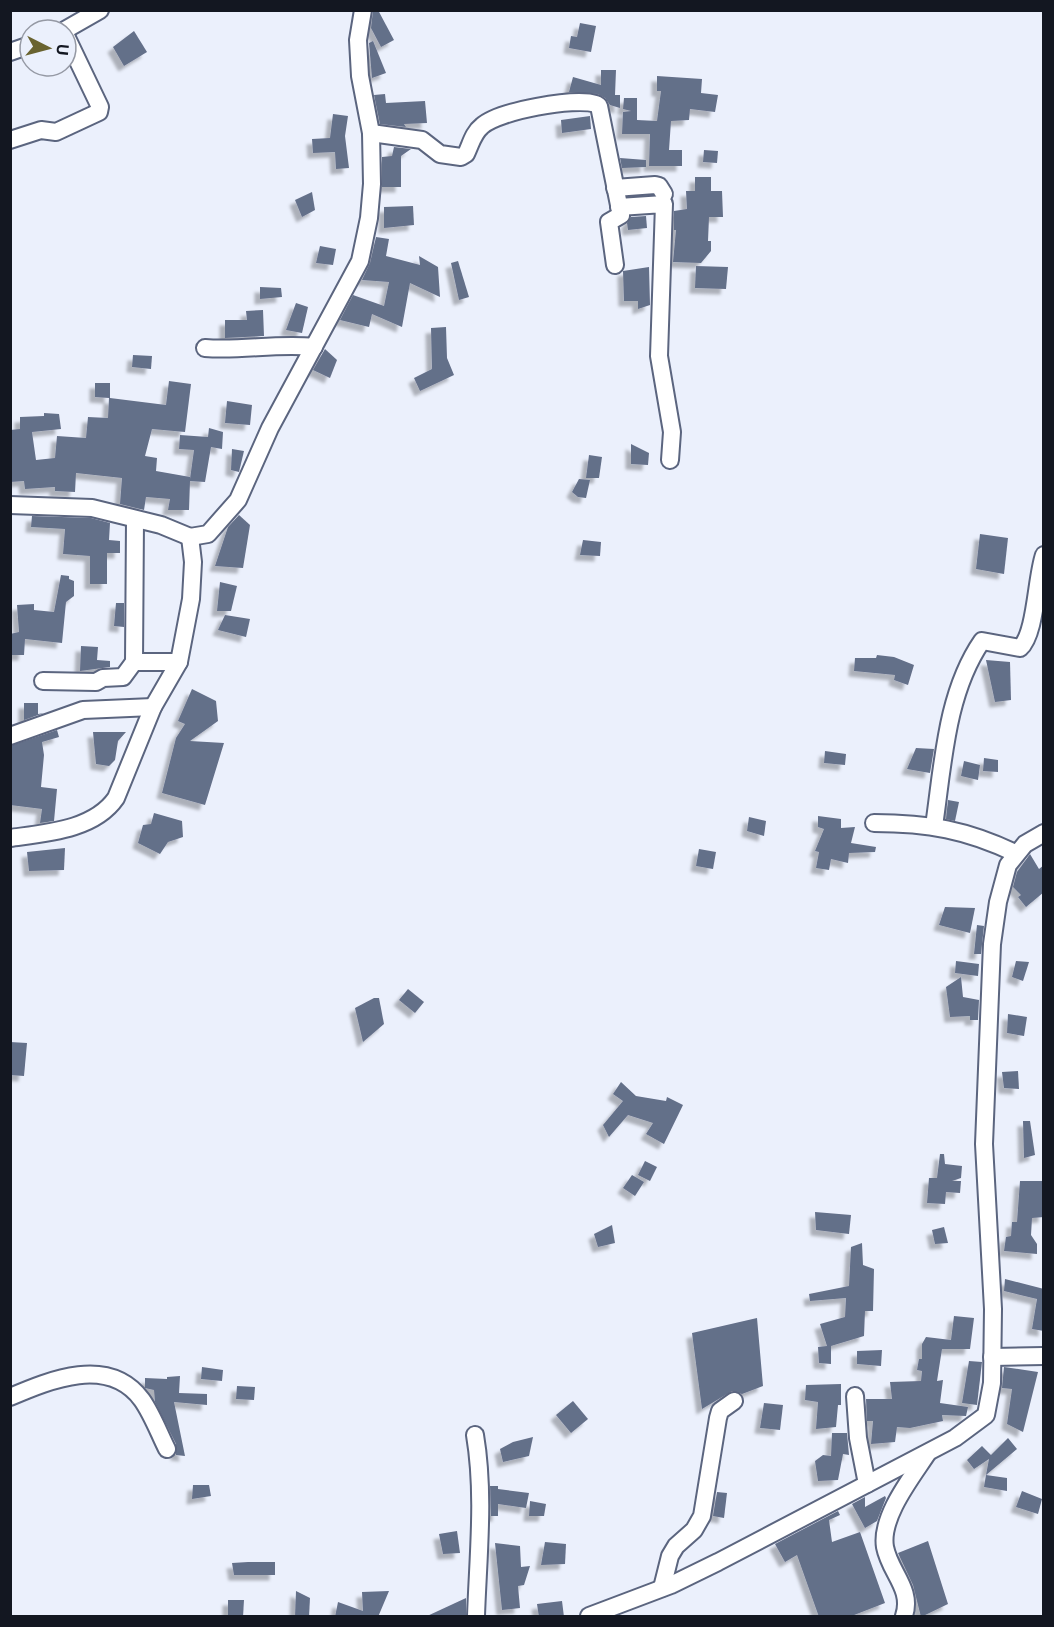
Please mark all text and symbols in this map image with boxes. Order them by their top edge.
north arrow [18,18,78,78]
text: U [52,43,72,56]

